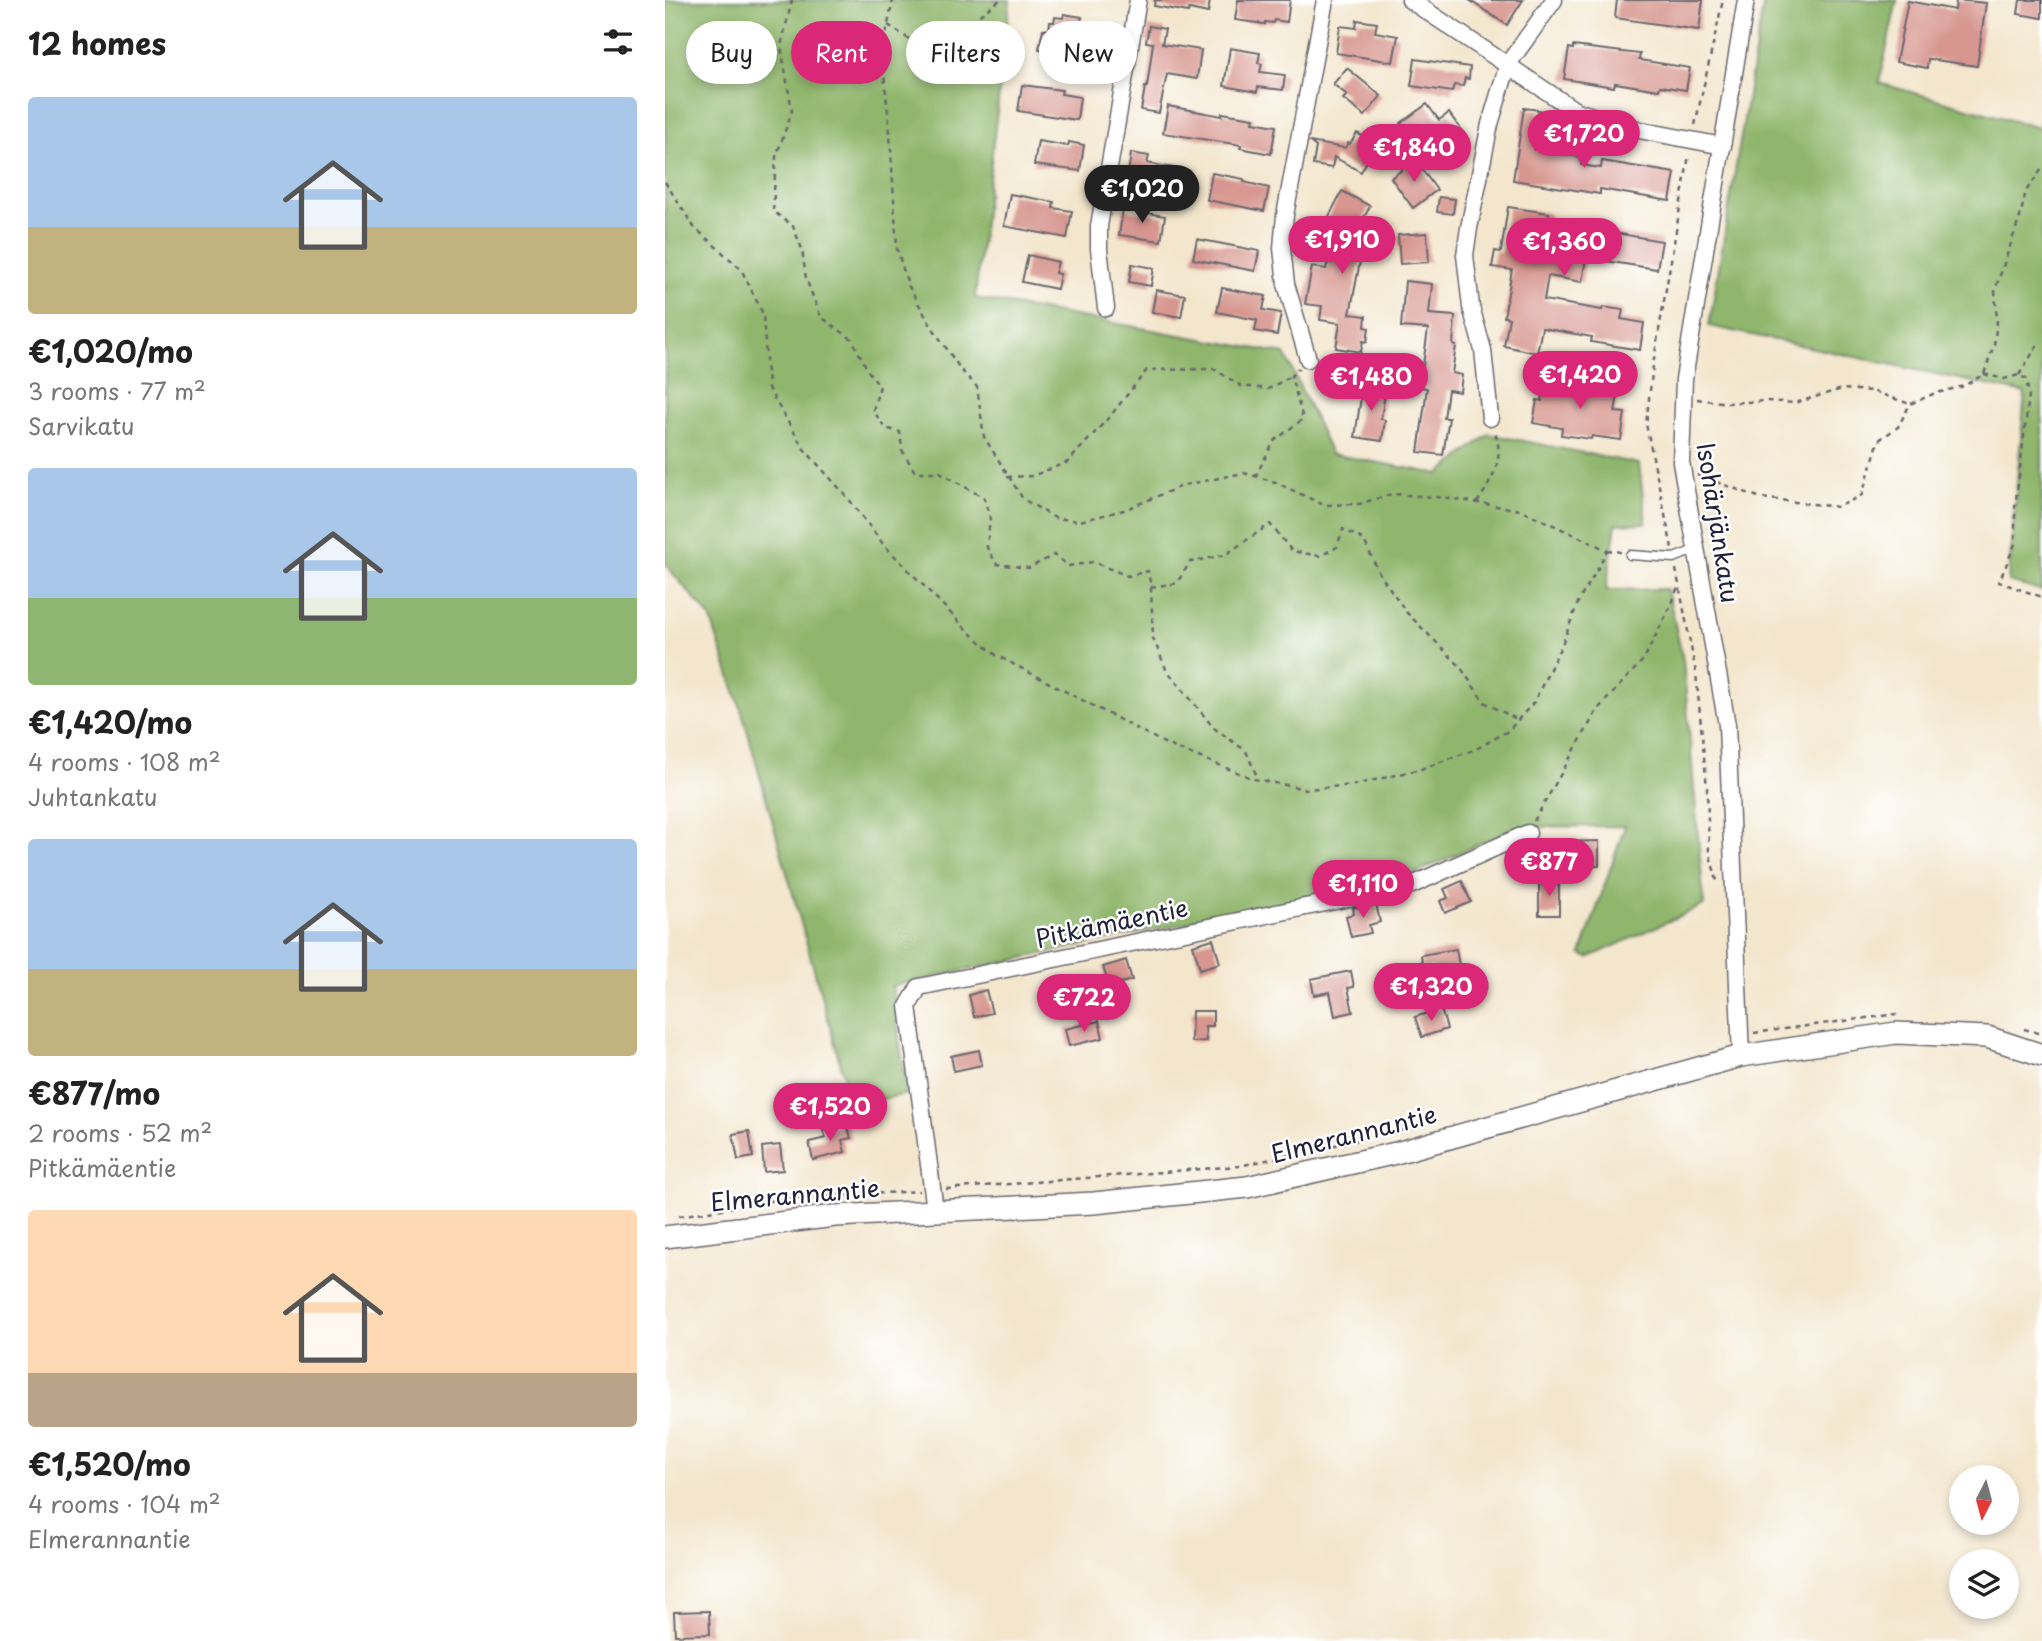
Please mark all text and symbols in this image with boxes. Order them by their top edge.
text: 12 homes [28,20,166,65]
chip: Buy [686,21,777,84]
chip: Rent [791,21,892,84]
chip: Filters [906,21,1025,84]
chip: New [1039,21,1137,84]
icon: filters [599,23,637,61]
pin: €1,720 [1527,110,1641,170]
text: €1,720 [1544,115,1624,150]
pin: €1,840 [1357,124,1471,184]
text: €1,840 [1373,129,1455,164]
icon: home [270,142,396,268]
pin: €1,020 [1085,166,1199,225]
text: €1,020 [1100,170,1184,205]
pin: €1,910 [1285,216,1399,276]
pin: €1,360 [1507,218,1621,278]
text: €1,910 [1304,221,1380,256]
text: €1,360 [1522,223,1606,258]
text: €1,020/mo [28,328,193,373]
pin: €1,420 [1523,352,1637,411]
pin: €1,480 [1314,354,1428,413]
text: €1,420 [1539,356,1621,391]
text: €1,480 [1330,358,1412,393]
text: 3 rooms · 77 m² [28,373,206,408]
text: Sarvikatu [28,408,134,443]
street label: Isohärjänkatu [1689,440,1749,605]
icon: home [270,513,396,639]
text: €1,420/mo [28,699,192,744]
text: 4 rooms · 108 m² [28,744,221,779]
text: Juhtankatu [28,779,157,814]
pin: €877 [1508,838,1590,898]
text: €877 [1520,843,1578,878]
pin: €1,110 [1306,860,1420,920]
text: €1,110 [1328,865,1398,900]
icon: home [270,884,396,1010]
street label: Pitkämäentie [1032,888,1191,956]
pin: €1,320 [1374,964,1488,1023]
text: €1,320 [1390,968,1472,1003]
pin: €722 [1043,974,1125,1034]
text: €722 [1053,979,1115,1014]
text: €877/mo [28,1070,160,1115]
pin: €1,520 [773,1084,887,1143]
text: €1,520 [789,1088,871,1123]
street label: Elmerannantie [1267,1095,1440,1171]
text: 2 rooms · 52 m² [28,1115,212,1150]
text: Pitkämäentie [28,1150,176,1185]
street label: Elmerannantie [709,1169,881,1219]
icon: home [270,1255,396,1381]
text: €1,520/mo [28,1441,191,1486]
north arrow [1949,1465,2019,1535]
map controls [1949,1465,2019,1619]
text: 4 rooms · 104 m² [28,1486,221,1521]
text: Elmerannantie [28,1521,191,1556]
button: layers [1949,1549,2019,1619]

